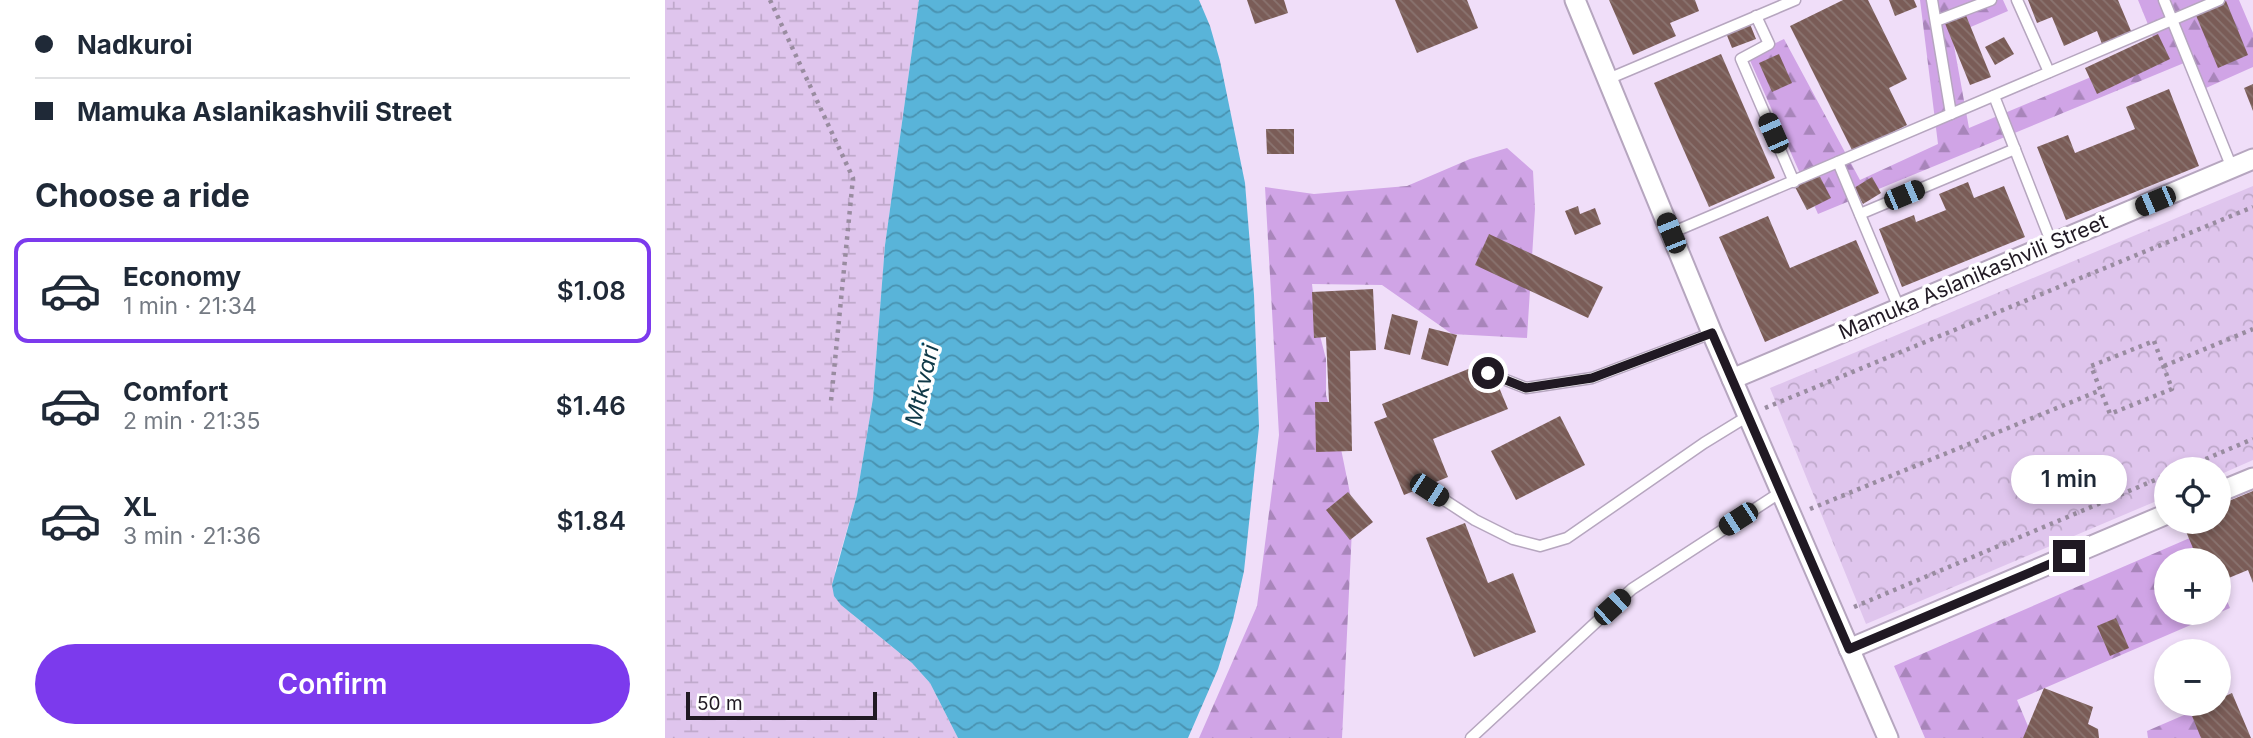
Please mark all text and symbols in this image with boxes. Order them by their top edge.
text: Nadkuroi [77,29,193,60]
text: Mamuka Aslanikashvili Street [77,96,452,127]
car [1755,110,1792,156]
text: Choose a ride [35,176,250,215]
car [1881,177,1928,213]
car [2132,183,2179,219]
street label: Mamuka Aslanikashvili Street [1835,208,2111,345]
car [1654,210,1689,256]
icon: car [39,259,102,322]
text: Economy [123,261,241,292]
text: $1.08 [557,275,626,306]
text: 1 min · 21:34 [123,292,257,320]
water label: Mtkvari [899,341,945,428]
route start [1472,357,1504,389]
icon: car [39,374,102,437]
text: Comfort [123,376,228,407]
text: $1.46 [556,390,626,421]
text: 2 min · 21:35 [123,407,261,435]
callout: 1 min [2011,454,2127,504]
map controls [2154,457,2231,716]
button: locate [2154,457,2231,534]
text: 1 min [2041,465,2097,493]
car [1406,470,1453,510]
icon: car [39,489,102,552]
text: XL [123,491,157,522]
car [1715,499,1762,539]
text: $1.84 [557,505,626,536]
text: 3 min · 21:36 [123,522,261,550]
route end [2053,540,2085,572]
button: + [2154,548,2231,625]
car [1590,585,1635,629]
button: − [2154,639,2231,716]
button: Confirm [35,644,630,724]
scale bar [686,689,877,721]
text: 50 m [697,692,743,715]

